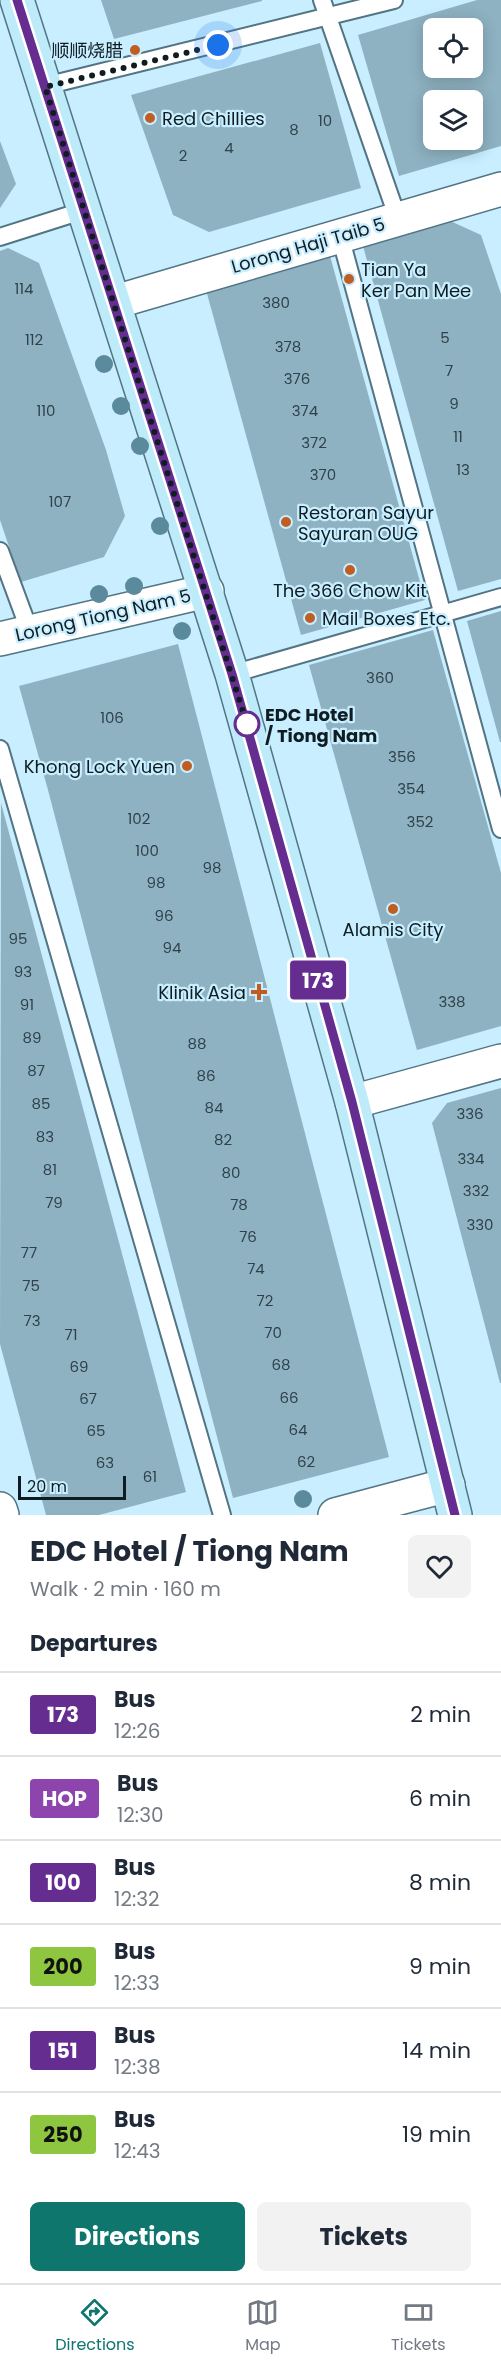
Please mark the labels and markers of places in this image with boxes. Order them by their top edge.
place label: 顺顺烧腊 [51,38,123,63]
marker: 顺顺烧腊 [128,43,142,57]
place label: Red Chillies [162,106,265,131]
marker: Red Chillies [143,111,157,125]
place label: Tian Ya Ker Pan Mee [361,257,471,303]
marker: Tian Ya Ker Pan Mee [342,272,356,286]
place label: Restoran Sayur Sayuran OUG [298,500,434,546]
marker: Restoran Sayur Sayuran OUG [279,515,293,529]
marker: The 366 Chow Kit [343,563,357,577]
place label: The 366 Chow Kit [273,578,427,603]
place label: Mail Boxes Etc. [322,606,450,631]
marker: Mail Boxes Etc. [303,611,317,625]
place label: EDC Hotel / Tiong Nam [265,702,377,748]
marker: EDC Hotel / Tiong Nam [234,711,260,737]
place label: Khong Lock Yuen [24,754,175,779]
marker: Khong Lock Yuen [180,759,194,773]
marker: Alamis City [386,902,400,916]
place label: Alamis City [343,917,443,942]
place label: Klinik Asia [158,980,246,1005]
marker: Klinik Asia [250,983,268,1001]

